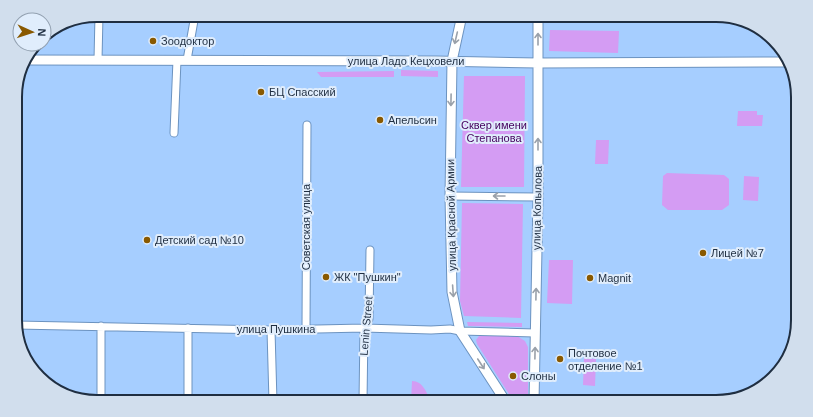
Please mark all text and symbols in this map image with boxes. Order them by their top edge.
north arrow [12,12,52,52]
text: N [36,28,48,37]
one-way arrow [452,31,459,44]
one-way arrow [534,33,542,46]
place label: Зоодоктор [161,35,214,47]
marker: Зоодоктор [148,36,158,46]
street label: улица Ладо Кецховели [348,55,464,67]
place label: БЦ Спасский [269,86,336,98]
marker: БЦ Спасский [256,87,266,97]
one-way arrow [447,93,455,106]
place label: Апельсин [388,114,437,126]
marker: Апельсин [375,115,385,125]
park label: Сквер имени Степанова [461,119,527,144]
one-way arrow [534,138,542,151]
street label: улица Красной Армии [444,159,458,271]
street label: улица Копылова [530,165,544,250]
street label: Советская улица [300,183,312,270]
one-way arrow [493,192,506,200]
place label: Детский сад №10 [155,234,244,246]
marker: Детский сад №10 [142,235,152,245]
place label: Лицей №7 [711,247,764,259]
marker: Лицей №7 [698,248,708,258]
place label: ЖК "Пушкин" [334,271,401,283]
marker: ЖК "Пушкин" [321,272,331,282]
place label: Magnit [598,272,631,284]
marker: Magnit [585,273,595,283]
one-way arrow [449,284,456,297]
one-way arrow [532,288,540,301]
street label: Lenin Street [357,296,375,356]
street label: улица Пушкина [237,323,316,335]
one-way arrow [531,347,539,360]
place label: Почтовое отделение №1 [568,347,643,372]
marker: Почтовое отделение №1 [555,354,565,364]
one-way arrow [477,358,485,369]
place label: Слоны [521,370,556,382]
marker: Слоны [508,371,518,381]

